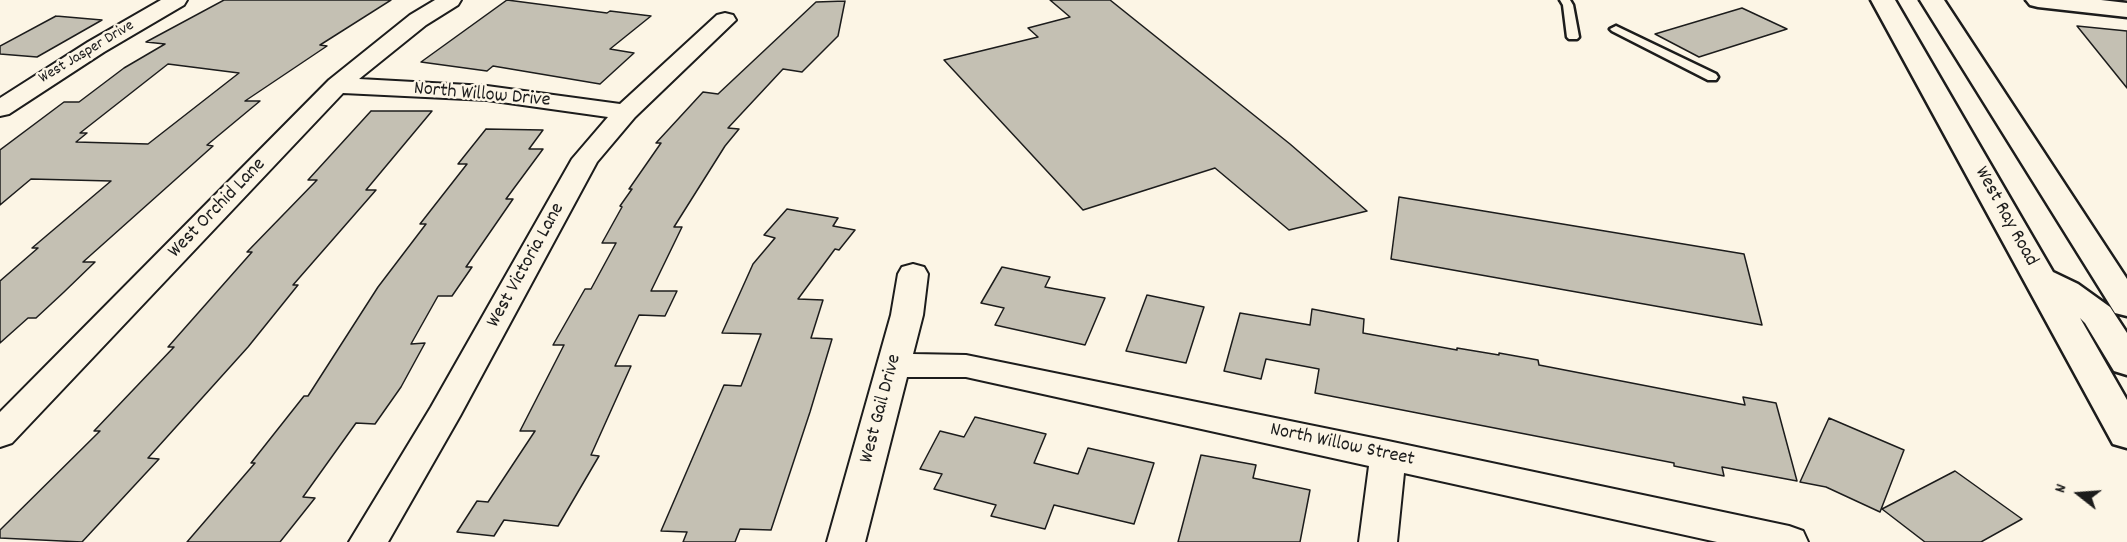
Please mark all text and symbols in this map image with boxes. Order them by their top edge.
street label: West Jasper Drive [36,17,138,89]
street label: North Willow Drive [413,78,551,114]
street label: West Orchid Lane [164,154,272,264]
street label: West Ray Road [1968,163,2042,271]
street label: West Victoria Lane [483,199,571,333]
street label: West Gail Drive [856,352,908,466]
street label: North Willow Street [1268,419,1416,473]
north arrow [2049,464,2109,524]
text: N [2049,481,2073,496]

